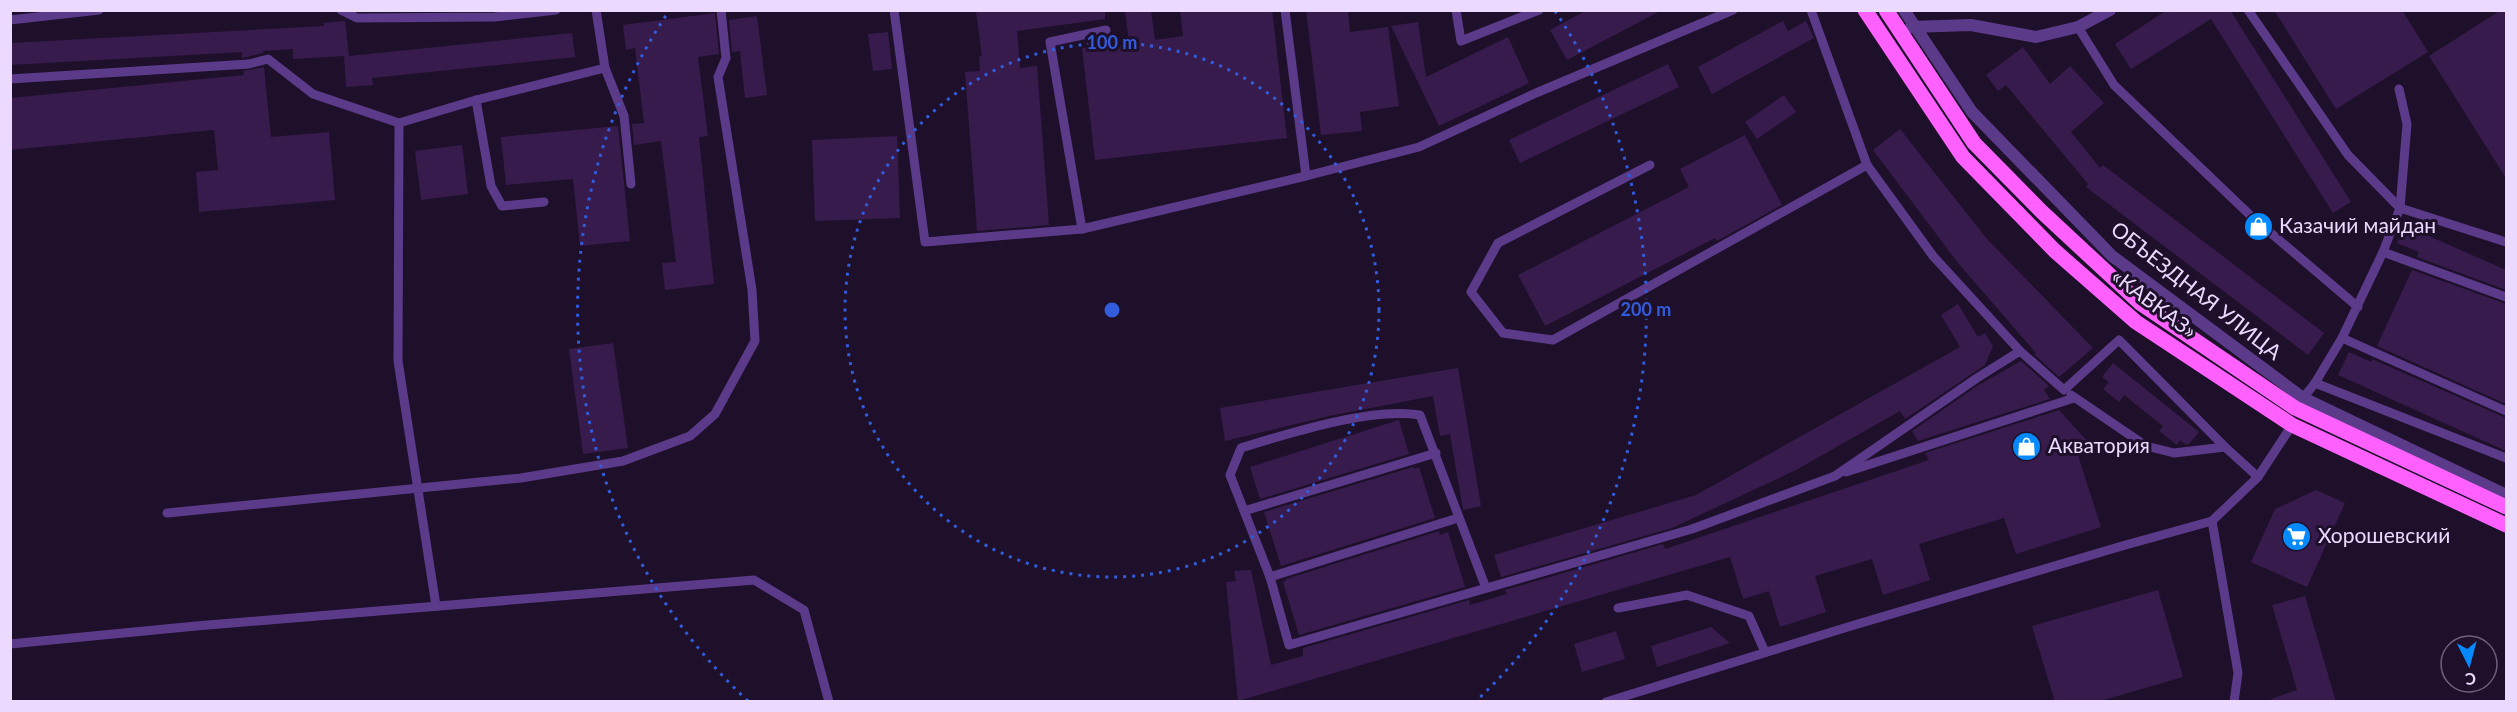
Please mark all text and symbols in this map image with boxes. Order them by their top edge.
text: 100 m [1087,31,1137,53]
shop icon: Казачий майдан [2242,210,2274,242]
place label: Казачий майдан [2279,212,2436,237]
street label: ОБЪЕЗДНАЯ УЛИЦА [2107,216,2288,365]
street label: «КАВКАЗ» [2107,263,2202,343]
text: 200 m [1621,298,1671,320]
centre of rings [1102,300,1122,320]
shop icon: Акватория [2011,430,2043,462]
place label: Акватория [2048,432,2150,457]
supermarket icon: Хорошевский [2281,520,2313,552]
place label: Хорошевский [2318,522,2450,547]
north arrow [2439,634,2499,694]
text: С [2464,669,2477,689]

